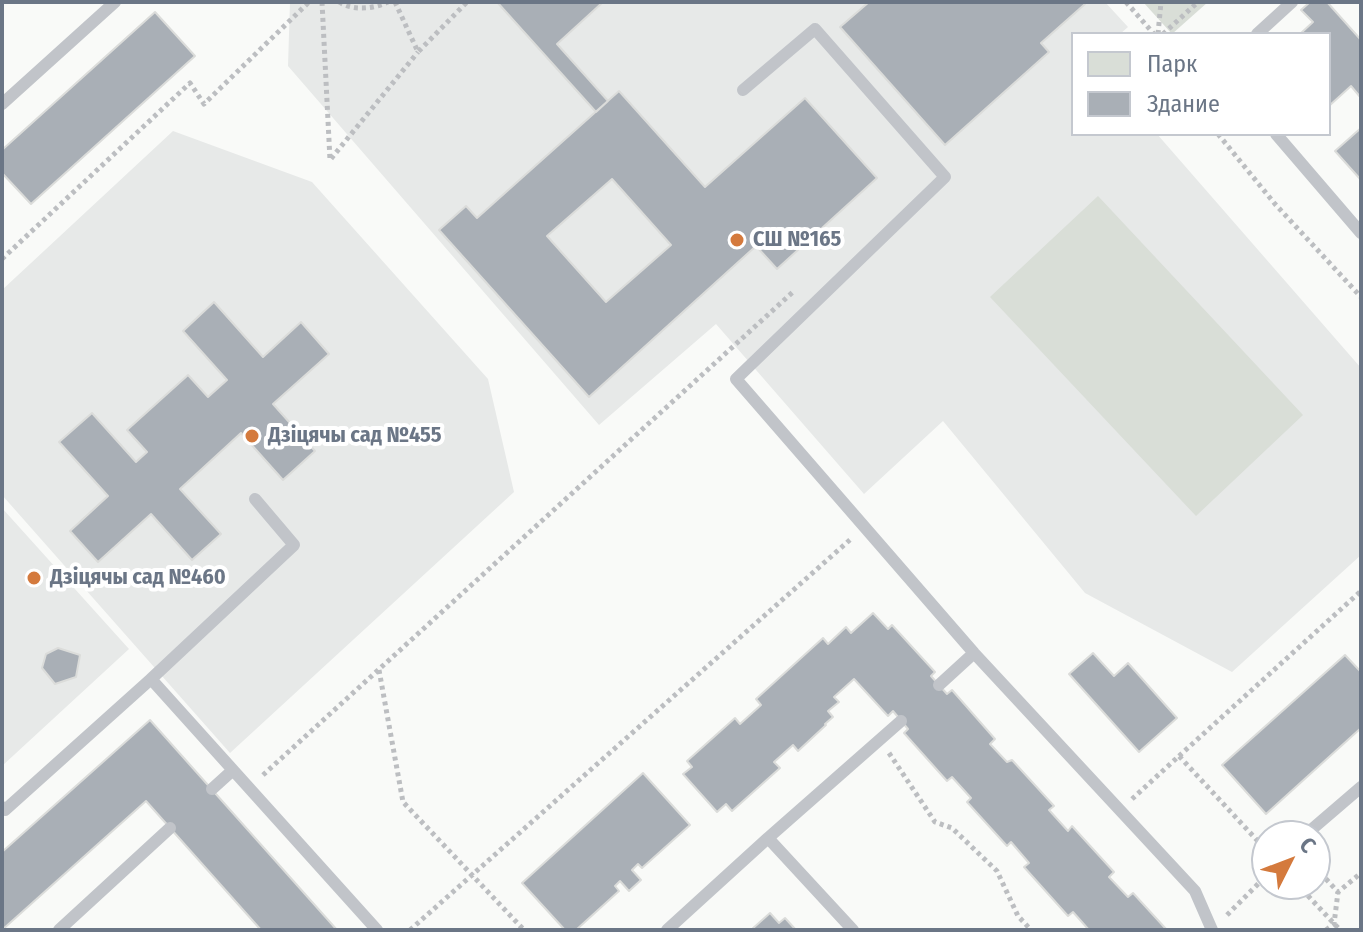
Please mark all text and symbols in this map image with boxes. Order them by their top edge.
legend [1071,32,1331,136]
text: Парк [1147,50,1197,78]
text: Здание [1147,90,1220,118]
place label: СШ №165 [753,227,841,253]
marker: СШ №165 [728,231,746,249]
place label: Дзіцячы сад №455 [268,423,441,449]
marker: Дзіцячы сад №455 [243,427,261,445]
place label: Дзіцячы сад №460 [50,565,226,591]
marker: Дзіцячы сад №460 [25,569,43,587]
north arrow [1251,820,1331,900]
text: С [1294,832,1322,858]

